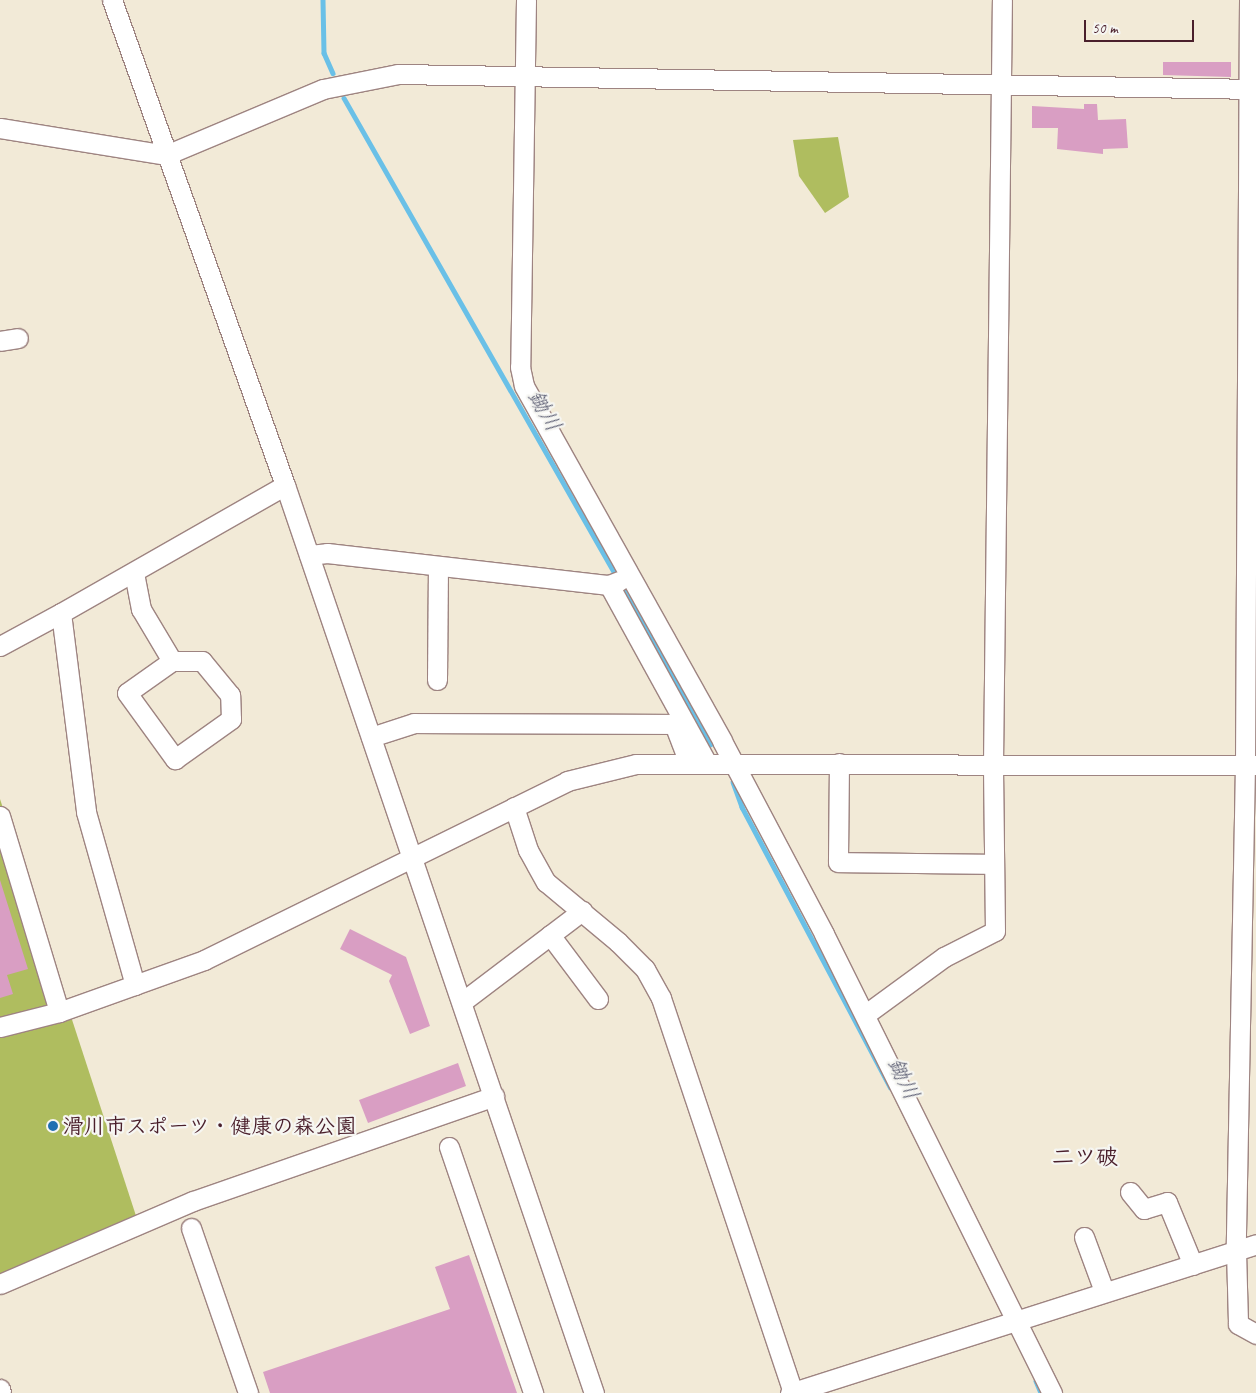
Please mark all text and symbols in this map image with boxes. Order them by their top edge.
scale bar [1086,10,1196,42]
text: 50 m [1092,19,1118,38]
water label: 鋤川 [522,385,566,437]
water label: 鋤川 [881,1053,925,1105]
place label: 滑川市スポーツ・健康の森公園 [63,1113,357,1139]
marker: 滑川市スポーツ・健康の森公園 [47,1120,59,1132]
district label: 二ツ破 [1052,1145,1118,1171]

